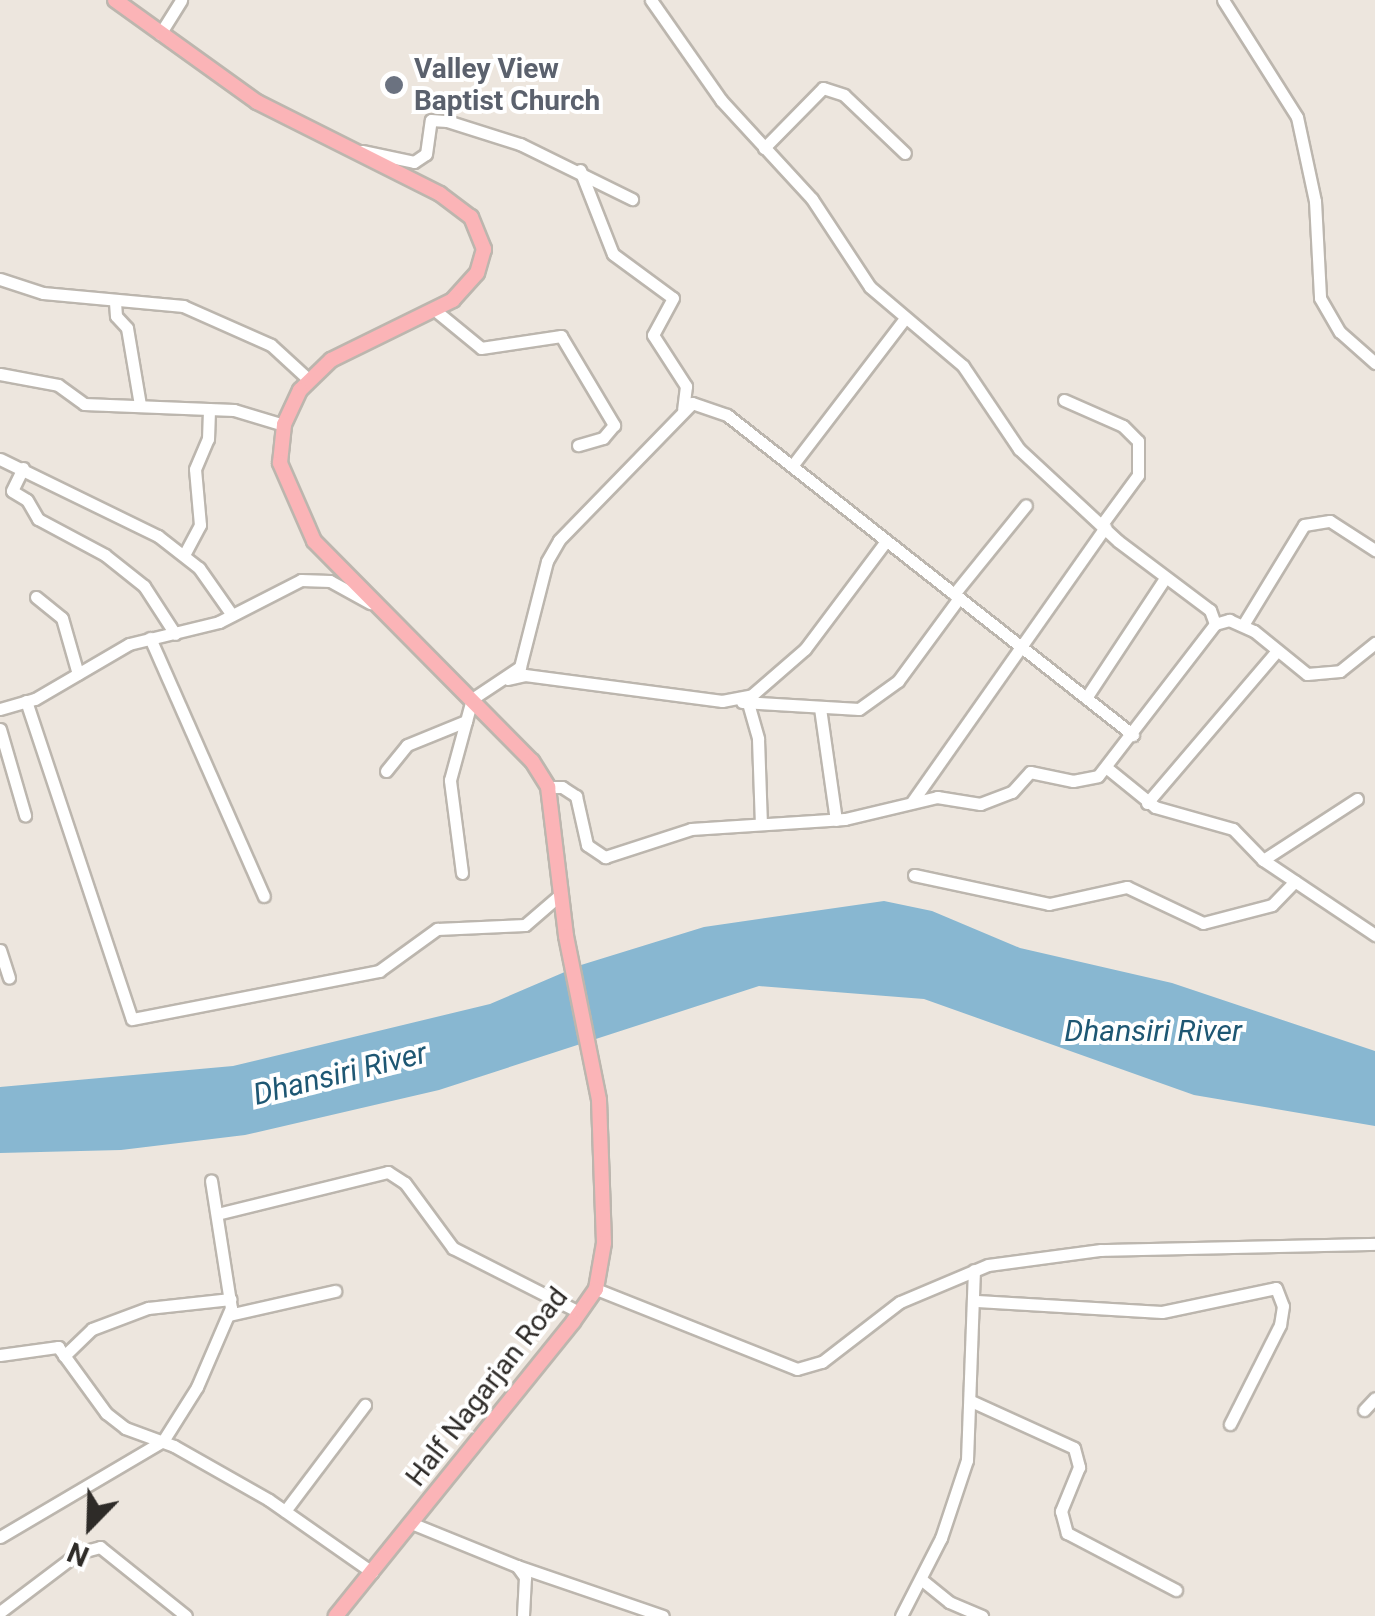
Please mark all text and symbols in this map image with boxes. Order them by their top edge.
place label: Valley View Baptist Church [414,52,600,118]
marker: Valley View Baptist Church [383,74,405,96]
water label: Dhansiri River [1064,1013,1242,1049]
water label: Dhansiri River [249,1035,431,1113]
street label: Half Nagarjan Road [399,1281,575,1493]
north arrow [40,1476,140,1576]
text: N [63,1535,94,1573]

